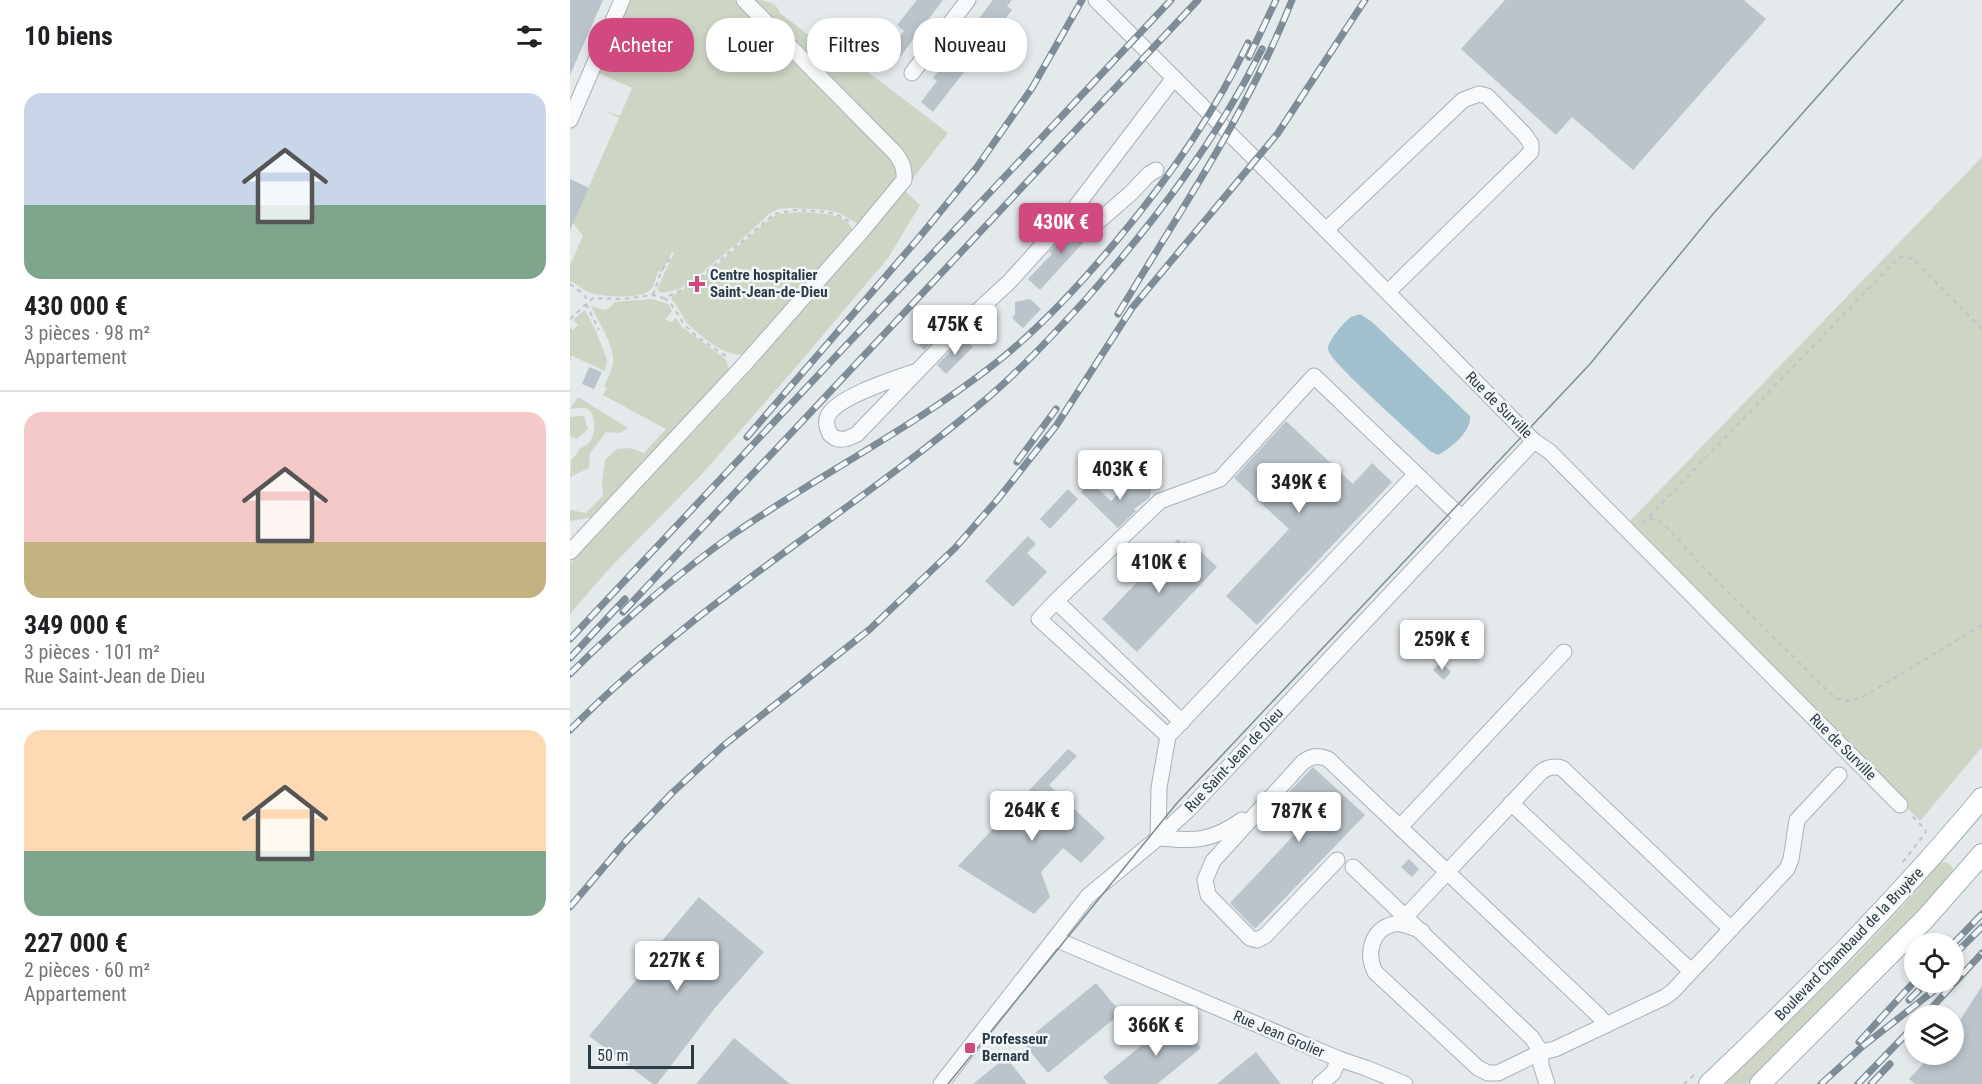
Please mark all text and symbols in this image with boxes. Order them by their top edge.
chip: Acheter [588,18,694,72]
chip: Louer [706,18,795,72]
chip: Filtres [807,18,901,72]
chip: Nouveau [913,18,1027,72]
icon: filters [513,20,546,53]
text: 10 biens [24,21,113,51]
icon: home [231,132,339,240]
pin: 430K € [1012,203,1110,254]
text: 430K € [1033,210,1089,234]
place label: Centre hospitalier Saint-Jean-de-Dieu [710,266,828,301]
marker: Centre hospitalier Saint-Jean-de-Dieu [688,275,706,293]
text: 430 000 € [24,291,128,321]
pin: 475K € [906,305,1004,356]
text: 475K € [927,312,983,336]
text: 3 pièces · 98 m² [24,321,150,345]
text: Appartement [24,345,127,369]
street label: Rue de Surville [1462,368,1536,442]
pin: 403K € [1071,450,1169,501]
icon: home [231,451,339,559]
text: 403K € [1092,457,1148,481]
pin: 349K € [1250,463,1348,514]
text: 349K € [1271,470,1327,494]
pin: 410K € [1110,543,1208,594]
text: 410K € [1131,550,1187,574]
text: 349 000 € [24,610,128,640]
pin: 259K € [1393,620,1491,671]
text: 259K € [1414,627,1470,651]
text: 3 pièces · 101 m² [24,640,160,664]
text: Rue Saint-Jean de Dieu [24,664,205,688]
street label: Rue Saint-Jean de Dieu [1181,704,1287,816]
street label: Rue de Surville [1806,710,1880,784]
icon: home [231,769,339,877]
pin: 264K € [983,791,1081,842]
pin: 787K € [1250,792,1348,843]
text: 264K € [1004,798,1060,822]
text: 787K € [1271,799,1327,823]
street label: Boulevard Chambaud de la Bruyère [1771,864,1927,1024]
text: 227 000 € [24,928,128,958]
map controls [1904,933,1964,1065]
button: locate [1904,933,1964,993]
pin: 227K € [628,941,726,992]
text: 227K € [649,948,705,972]
text: 2 pièces · 60 m² [24,958,150,982]
text: Appartement [24,982,127,1006]
button: layers [1904,1005,1964,1065]
pin: 366K € [1107,1006,1205,1057]
street label: Rue Jean Grolier [1231,1007,1328,1061]
text: 366K € [1128,1013,1184,1037]
place label: Professeur Bernard [982,1030,1048,1065]
marker: Professeur Bernard [963,1041,977,1055]
scale bar [588,1042,694,1070]
text: 50 m [597,1046,629,1065]

